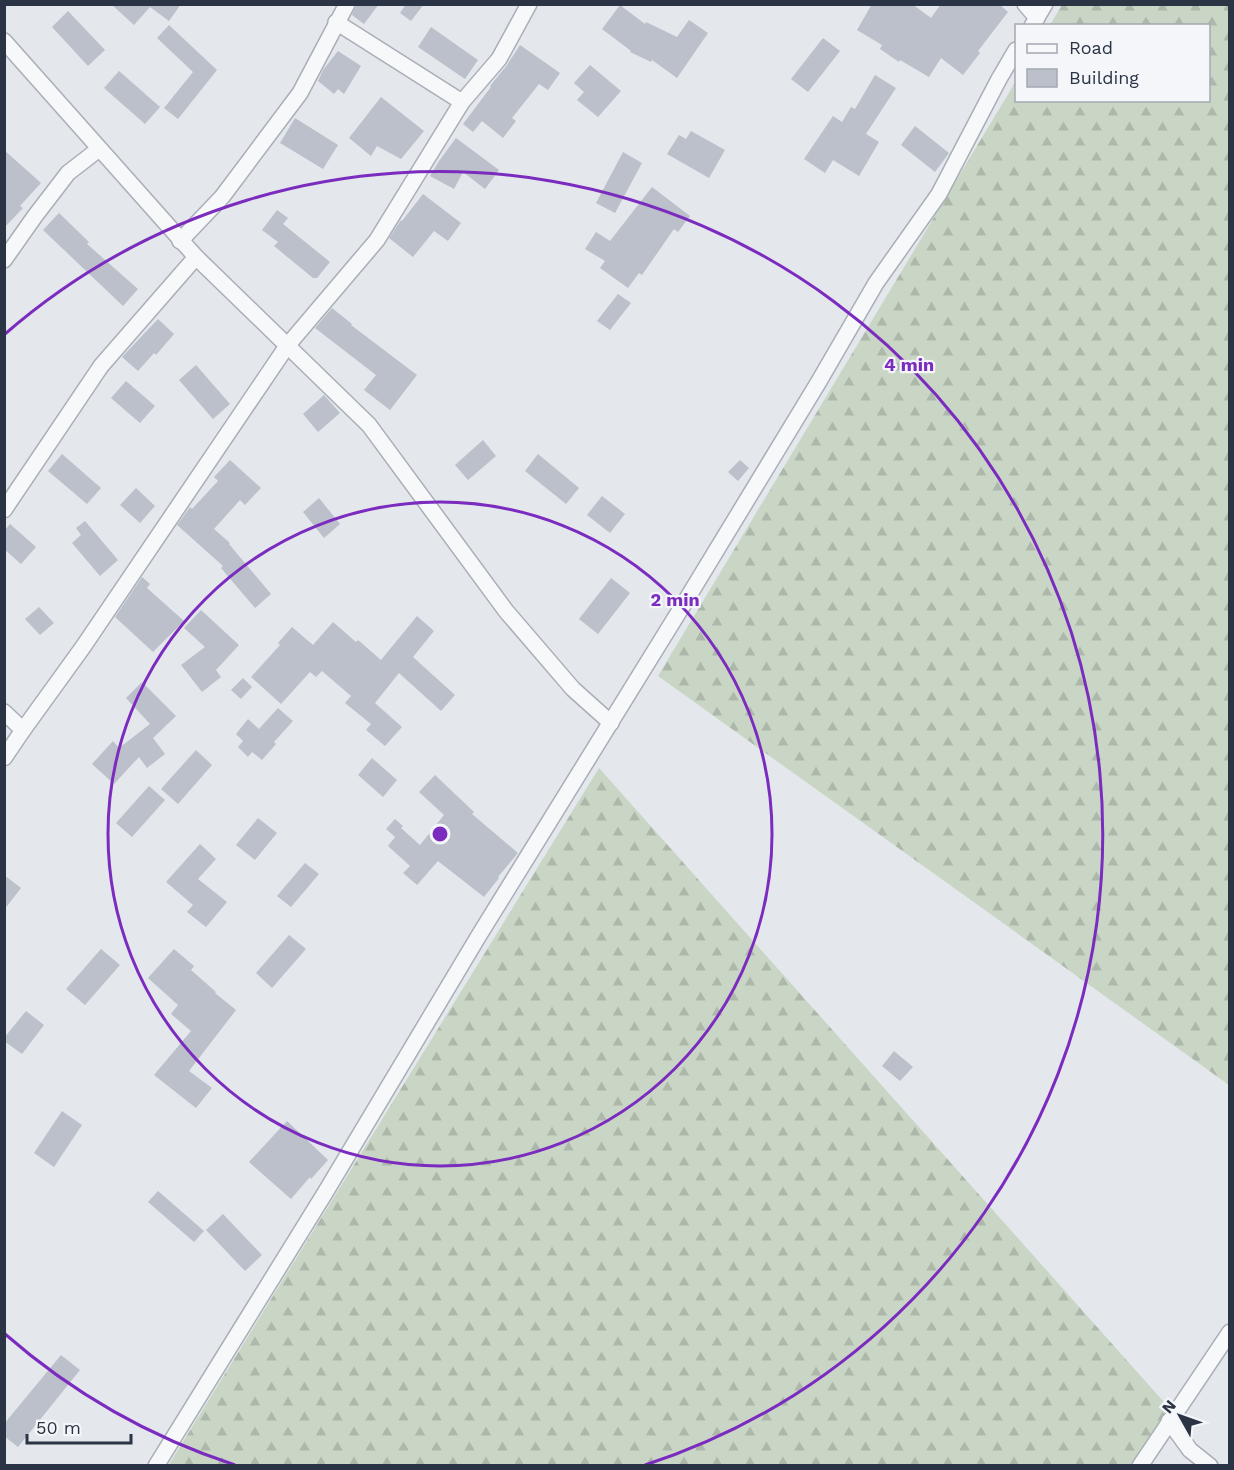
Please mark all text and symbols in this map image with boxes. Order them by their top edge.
legend [1015,24,1210,102]
text: Road [1069,37,1113,58]
text: Building [1069,67,1139,88]
text: 4 min [884,354,934,375]
text: 2 min [650,589,700,610]
centre of rings [430,824,450,844]
north arrow [1150,1386,1210,1446]
text: N [1158,1396,1180,1417]
scale bar [27,1407,130,1445]
text: 50 m [36,1417,81,1438]

